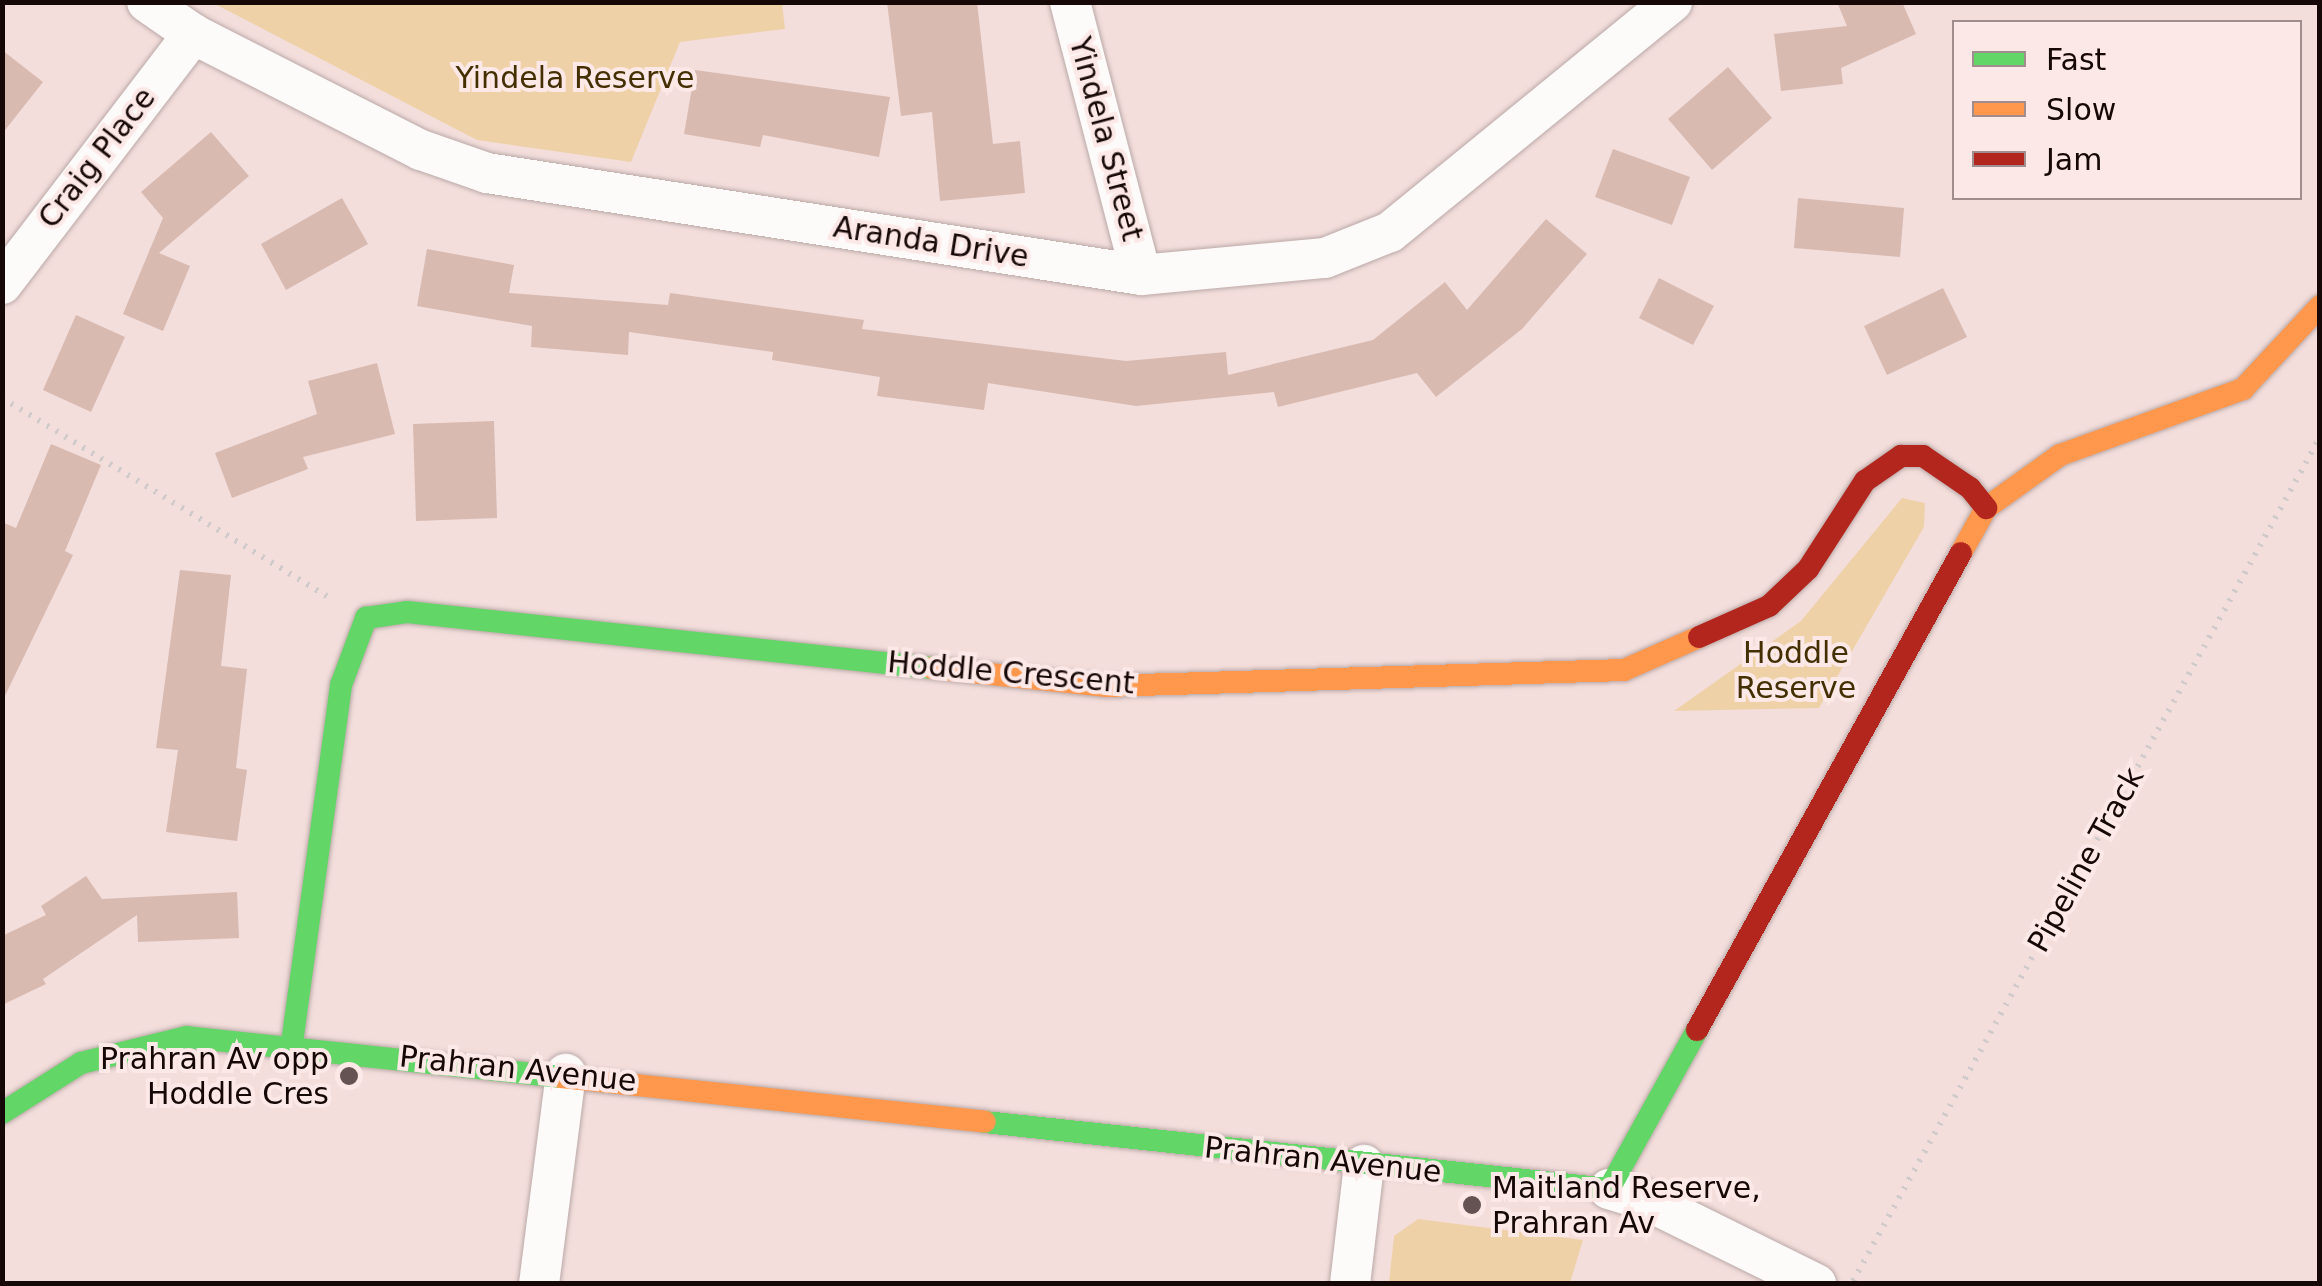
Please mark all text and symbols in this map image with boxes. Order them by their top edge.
legend [1952,20,2302,200]
street label: Yindela Street [1061,33,1151,245]
text: Fast [2046,42,2106,77]
park label: Yindela Reserve [456,60,694,96]
street label: Craig Place [31,81,163,235]
text: Slow [2046,92,2116,127]
text: Jam [2046,142,2102,177]
street label: Aranda Drive [831,209,1031,275]
park label: Hoddle Reserve [1736,635,1856,706]
street label: Hoddle Crescent [886,644,1136,702]
street label: Pipeline Track [2020,761,2152,959]
street label: Prahran Avenue [398,1039,638,1099]
place label: Prahran Av opp Hoddle Cres [100,1041,329,1112]
marker: Prahran Av opp Hoddle Cres [338,1065,360,1087]
street label: Prahran Avenue [1203,1130,1443,1190]
place label: Maitland Reserve, Prahran Av [1492,1170,1761,1240]
marker: Maitland Reserve, Prahran Av [1461,1194,1483,1216]

